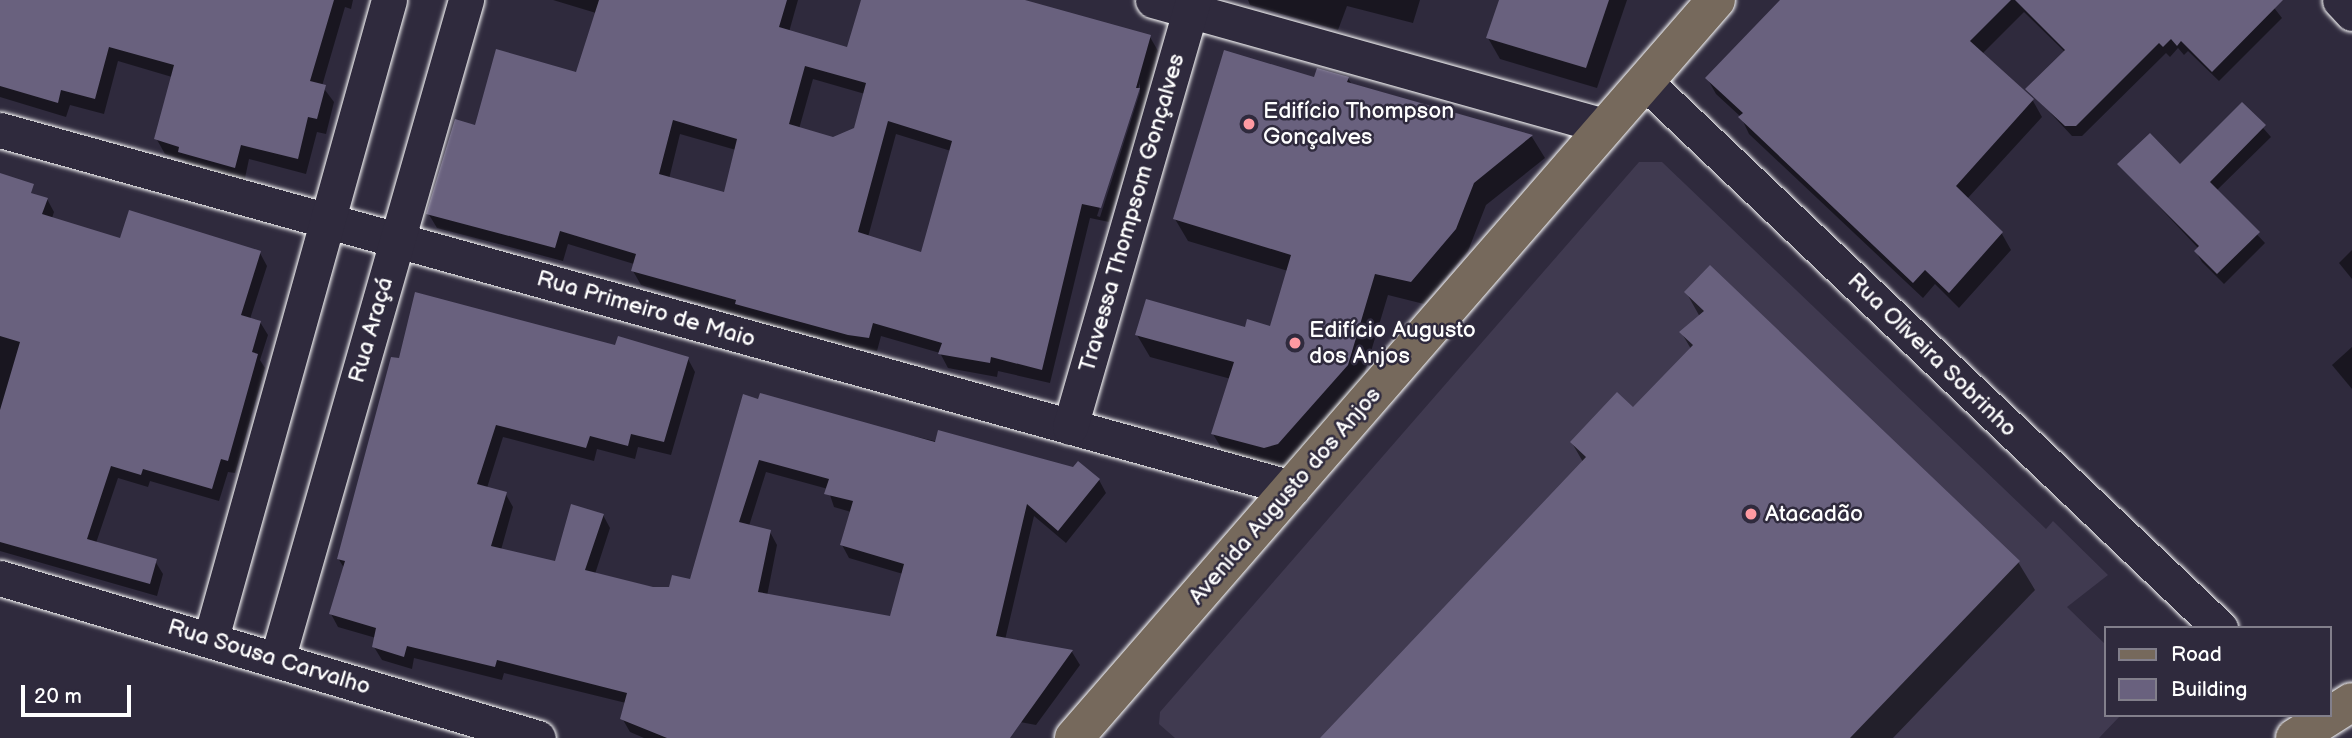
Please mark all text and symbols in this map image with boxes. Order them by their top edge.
street label: Travessa Thompsom Gonçalves [1073,50,1191,376]
place label: Edifício Thompson Gonçalves [1263,97,1455,151]
marker: Edifício Thompson Gonçalves [1241,116,1257,132]
street label: Rua Primeiro de Maio [534,265,758,353]
street label: Rua Oliveira Sobrinho [1842,267,2022,443]
street label: Rua Araçá [343,274,399,386]
place label: Edifício Augusto dos Anjos [1309,316,1476,370]
marker: Edifício Augusto dos Anjos [1287,335,1303,351]
street label: Avenida Augusto dos Anjos [1183,382,1387,610]
place label: Atacadão [1765,500,1863,528]
marker: Atacadão [1743,506,1759,522]
street label: Rua Sousa Carvalho [164,613,374,701]
legend [2104,626,2331,717]
text: Road [2171,642,2222,667]
scale bar [24,672,135,716]
text: Building [2171,677,2247,702]
text: 20 m [34,684,82,709]

